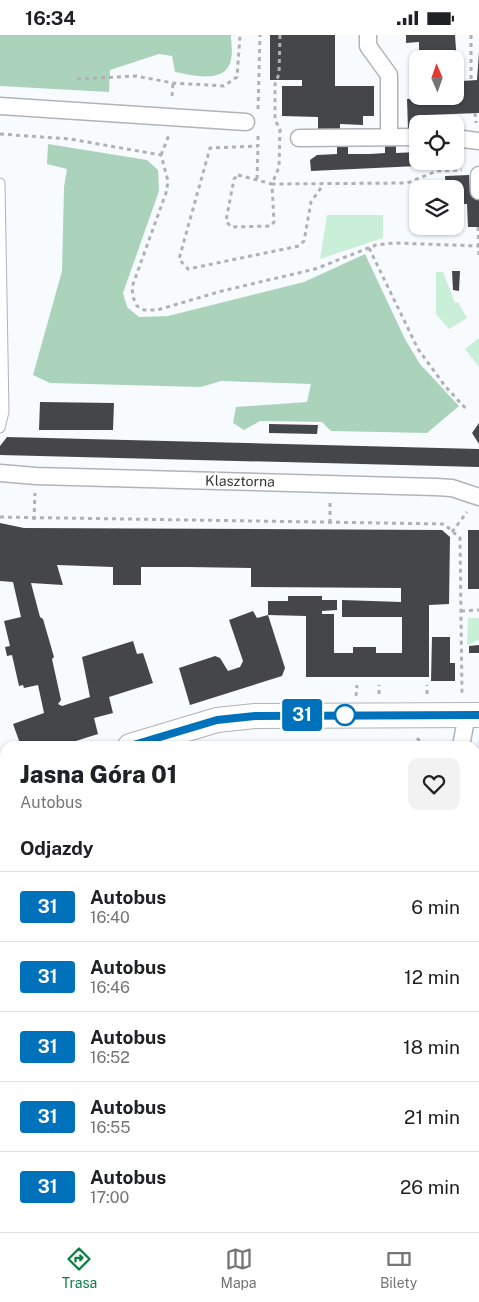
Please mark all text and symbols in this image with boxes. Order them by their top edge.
text: 16:34 [25,7,76,29]
north arrow [409,50,464,105]
map controls [409,50,464,235]
button: locate [409,115,464,170]
button: layers [409,180,464,235]
street label: Klasztorna [205,472,275,490]
line badge: 31 [280,699,324,731]
text: 31 [292,704,312,725]
unlabelled marker [334,704,356,726]
button: heart [408,758,460,810]
text: Jasna Góra 01 [20,760,177,788]
text: Autobus [20,793,82,812]
text: Odjazdy [20,837,94,859]
text: Autobus [90,886,166,908]
text: 31 [38,896,57,917]
text: 6 min [411,896,460,918]
text: 16:40 [90,908,130,927]
text: Autobus [90,956,166,978]
text: 31 [38,966,57,987]
text: 12 min [404,966,460,988]
text: 16:46 [90,978,130,997]
text: Autobus [90,1026,166,1048]
text: 31 [38,1036,57,1057]
text: 18 min [403,1036,460,1058]
text: 16:52 [90,1048,130,1067]
text: Autobus [90,1096,166,1118]
text: 31 [38,1106,57,1127]
text: 21 min [404,1106,460,1128]
text: 16:55 [90,1118,131,1137]
text: Autobus [90,1166,166,1188]
text: 31 [38,1176,57,1197]
text: 26 min [400,1176,460,1198]
text: 17:00 [90,1188,129,1207]
tab: Trasa [62,1245,97,1291]
tab: Mapa [221,1245,257,1291]
tab: Bilety [380,1245,417,1291]

